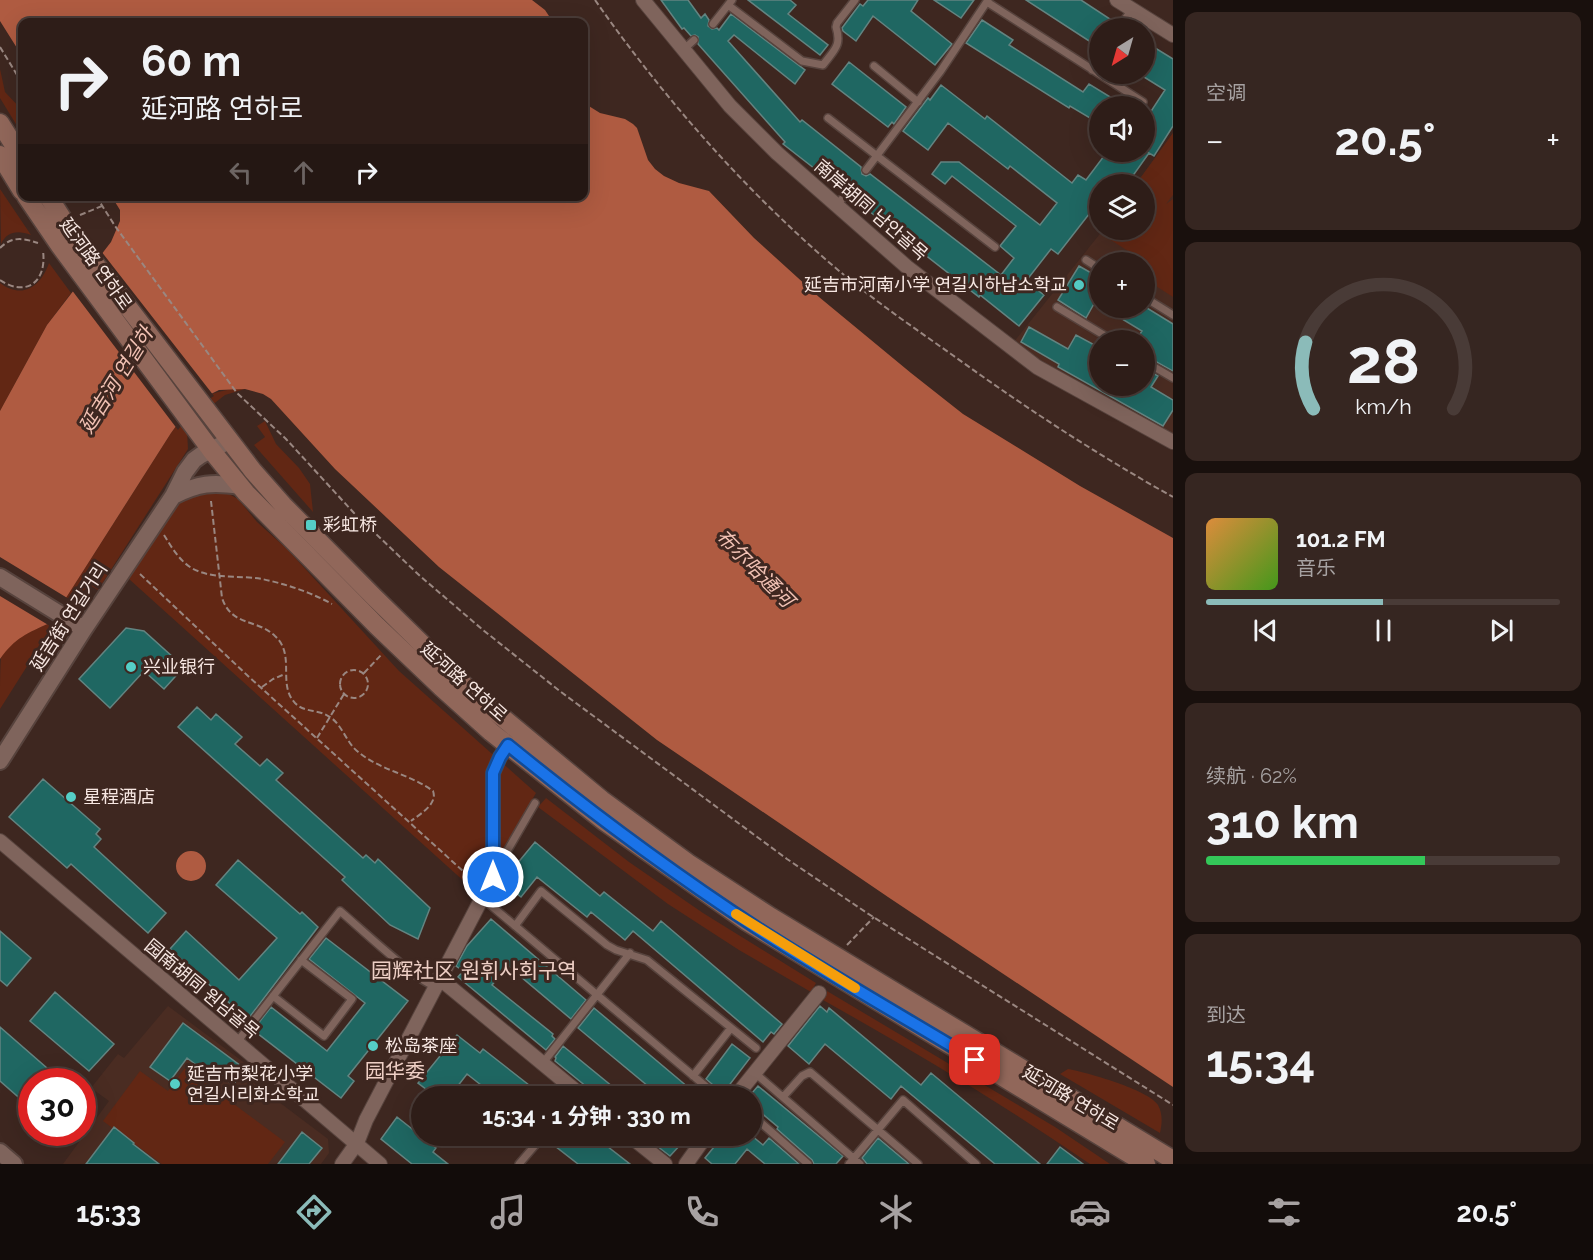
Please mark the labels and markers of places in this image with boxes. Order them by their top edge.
place label: 延吉市河南小学 연길시하남소학교 [804,274,1067,295]
marker: 延吉市河南小学 연길시하남소학교 [1072,278,1086,292]
place label: 彩虹桥 [323,514,377,535]
marker: 彩虹桥 [304,518,318,532]
place label: 兴业银行 [143,656,215,677]
marker: 兴业银行 [124,660,138,674]
place label: 星程酒店 [83,786,155,807]
marker: 星程酒店 [64,790,78,804]
pin [949,1034,1000,1085]
place label: 松岛茶座 [385,1035,457,1056]
marker: 松岛茶座 [366,1039,380,1053]
place label: 延吉市梨花小学 연길시리화소학교 [187,1063,319,1105]
marker: 延吉市梨花小学 연길시리화소학교 [168,1077,182,1091]

